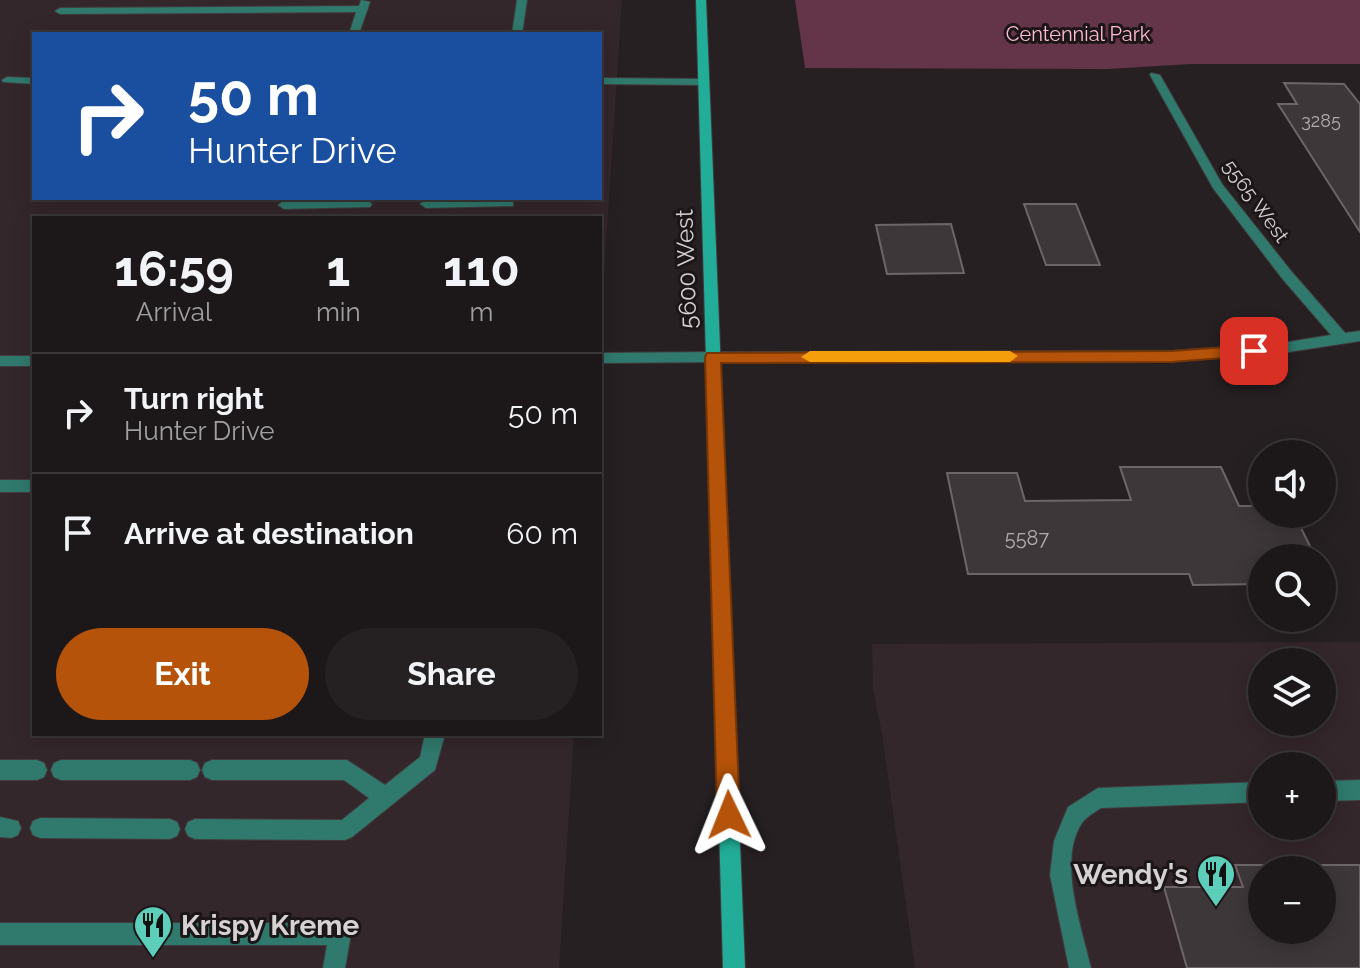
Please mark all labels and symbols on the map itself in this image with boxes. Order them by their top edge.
park label: Centennial Park [1006,22,1151,46]
house number: 3285 [1301,110,1341,131]
street label: 5565 West [1218,155,1294,247]
street label: 5600 West [669,209,703,329]
pin [1220,317,1288,385]
house number: 5587 [1005,526,1049,550]
position arrow [687,773,771,857]
restaurant icon: Wendy's [1195,853,1237,908]
place label: Wendy's [1073,858,1188,891]
restaurant icon: Krispy Kreme [132,904,174,959]
place label: Krispy Kreme [181,909,359,942]

